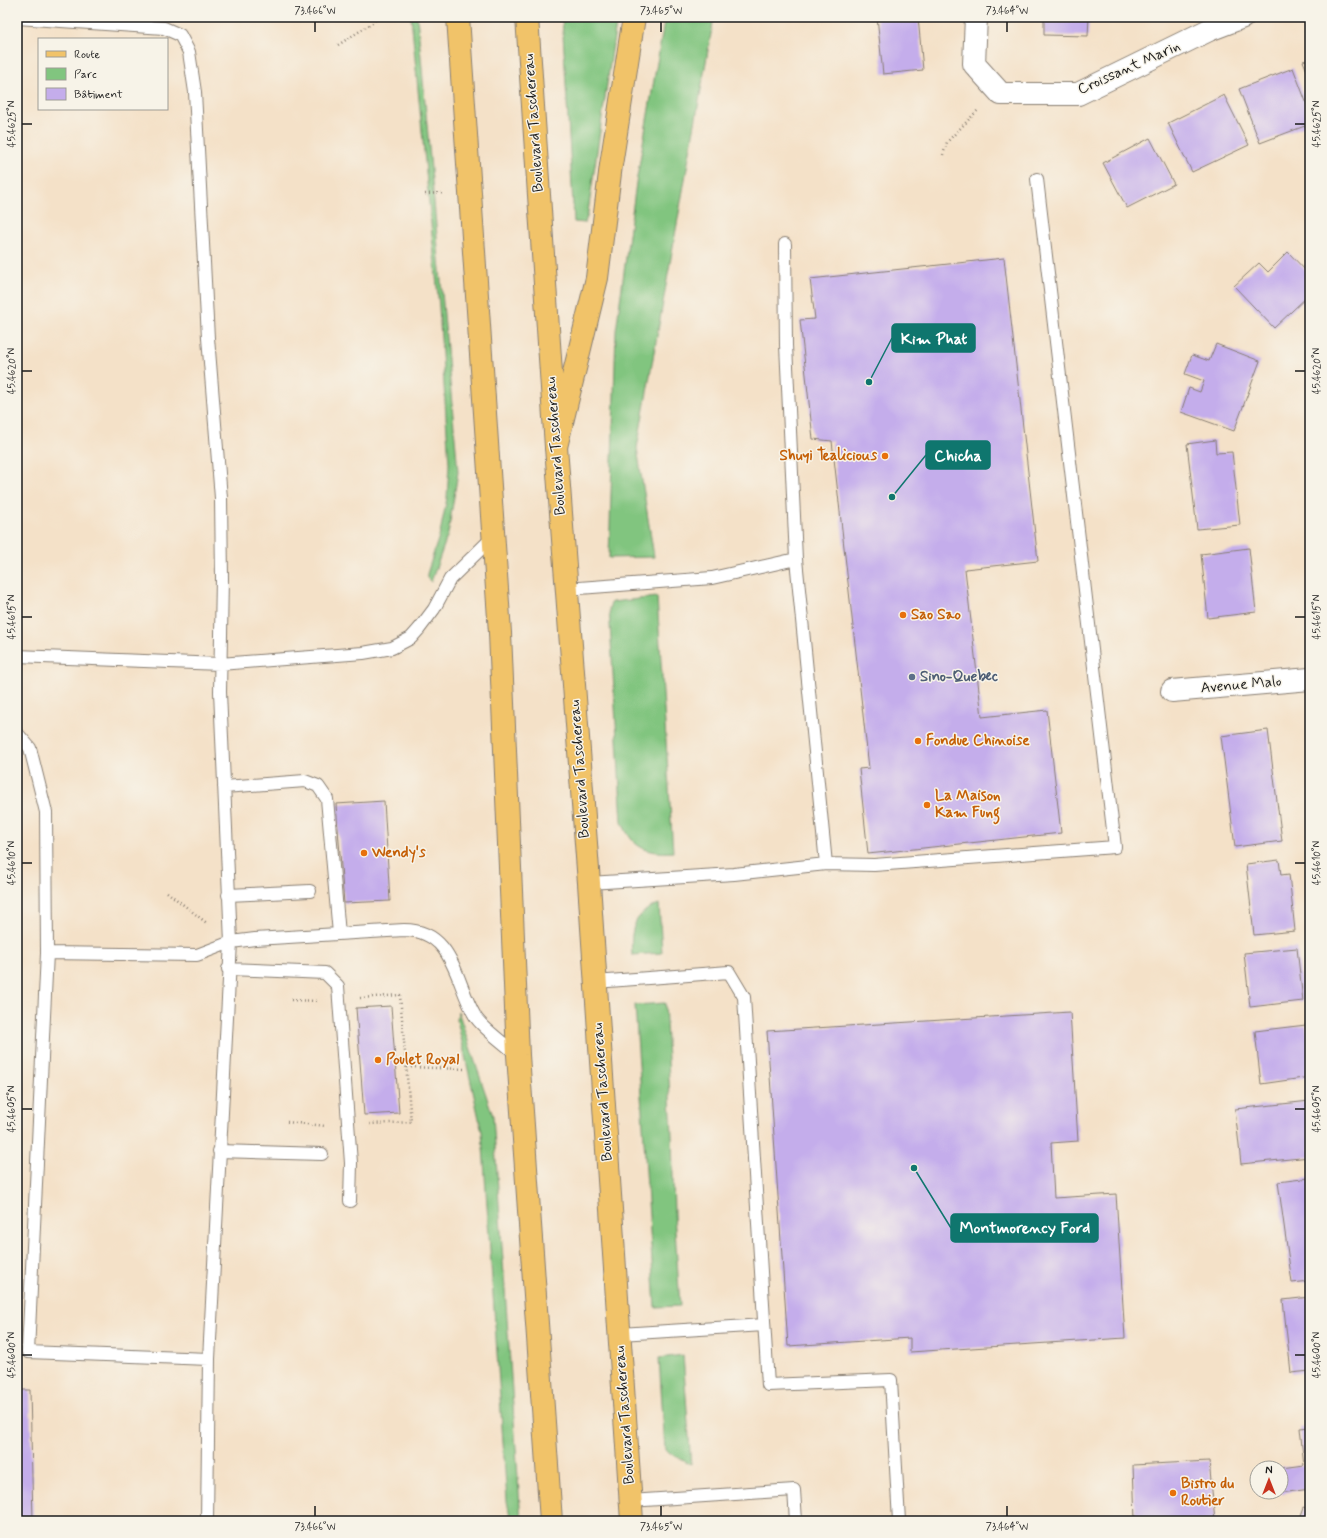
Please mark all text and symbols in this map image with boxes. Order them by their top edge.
text: 73.466°W [294,4,336,18]
text: 73.465°W [640,4,682,18]
text: 73.464°W [986,4,1028,18]
street label: Croissant Marin [1074,36,1184,100]
legend [38,38,168,110]
text: Route [74,47,100,63]
street label: Boulevard Taschereau [519,53,549,193]
text: Parc [74,67,97,83]
text: Bâtiment [74,87,123,103]
text: 45.4625°N [5,100,19,147]
text: 45.4625°N [1310,100,1324,147]
callout: Kim Phat [892,324,975,352]
text: Kim Phat [901,329,967,350]
text: 45.4620°N [5,347,19,394]
text: 45.4620°N [1310,347,1324,394]
street label: Boulevard Taschereau [541,376,571,516]
callout: Chicha [926,441,990,469]
place label: Shuyi Tealicious [780,446,877,466]
text: Chicha [934,446,982,467]
marker: Shuyi Tealicious [880,451,890,461]
text: 45.4615°N [5,594,19,639]
text: 45.4615°N [1310,594,1324,639]
place label: Sao Sao [911,605,961,625]
marker: Sao Sao [898,610,908,620]
place label: Sino-Quebec [920,667,998,687]
street label: Avenue Malo [1200,671,1282,698]
marker: Sino-Quebec [907,672,917,682]
street label: Boulevard Taschereau [565,699,595,839]
place label: Fondue Chinoise [926,731,1030,751]
marker: Fondue Chinoise [913,736,923,746]
place label: La Maison Kam Fung [935,786,1001,825]
marker: La Maison Kam Fung [922,800,932,810]
text: 45.4610°N [5,840,19,885]
text: 45.4610°N [1310,840,1324,885]
place label: Wendy's [371,843,426,863]
marker: Wendy's [359,848,369,858]
street label: Boulevard Taschereau [588,1022,618,1162]
place label: Poulet Royal [386,1050,459,1070]
marker: Poulet Royal [373,1055,383,1065]
text: 45.4605°N [5,1085,19,1132]
text: 45.4605°N [1310,1085,1324,1132]
callout: Montmorency Ford [951,1214,1098,1242]
text: Montmorency Ford [960,1218,1090,1239]
text: 45.4600°N [5,1331,19,1378]
text: 45.4600°N [1310,1331,1324,1378]
street label: Boulevard Taschereau [610,1345,640,1485]
north arrow [1249,1460,1289,1500]
text: N [1265,1464,1273,1478]
place label: Bistro du Routier [1181,1474,1234,1511]
marker: Bistro du Routier [1168,1488,1178,1498]
text: 73.466°W [294,1520,336,1534]
text: 73.465°W [640,1520,682,1534]
text: 73.464°W [986,1520,1028,1534]

